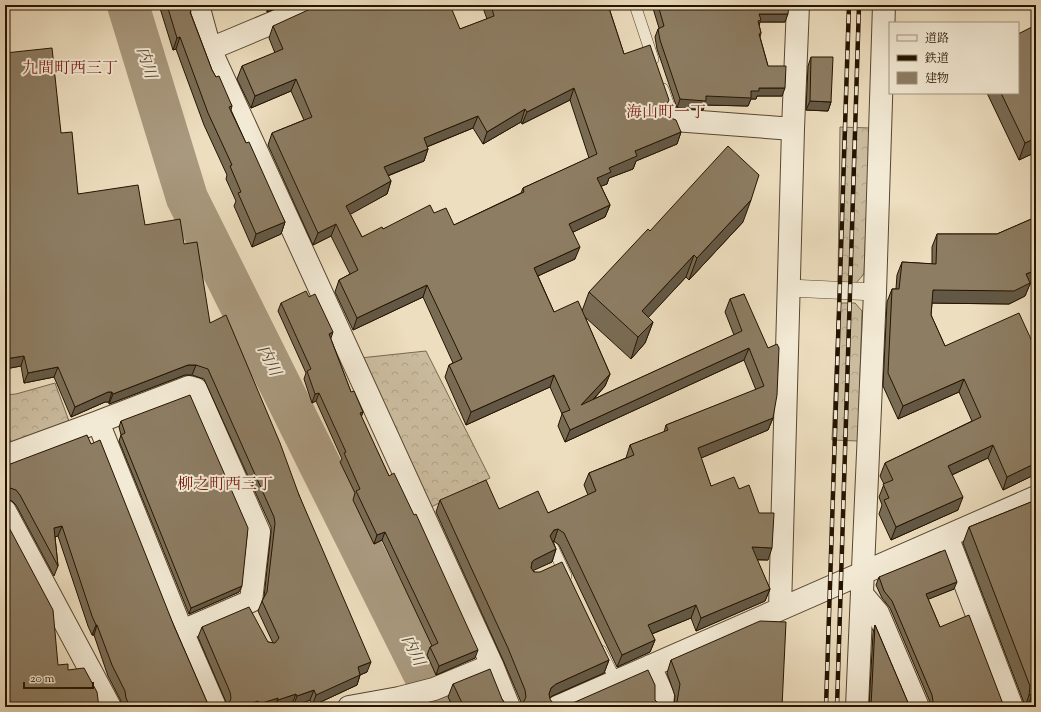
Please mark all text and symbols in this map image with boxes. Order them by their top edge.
legend [889,22,1019,94]
text: 道路 [925,30,949,48]
water label: 内川 [129,44,161,84]
text: 鉄道 [924,50,949,68]
district label: 九間町西三丁 [22,58,118,81]
text: 建物 [925,70,949,88]
district label: 海山町一丁 [626,102,706,125]
water label: 内川 [251,342,286,382]
district label: 柳之町西三丁 [177,474,273,497]
water label: 内川 [395,632,430,672]
scale bar [24,664,93,690]
text: 20 m [30,670,55,688]

